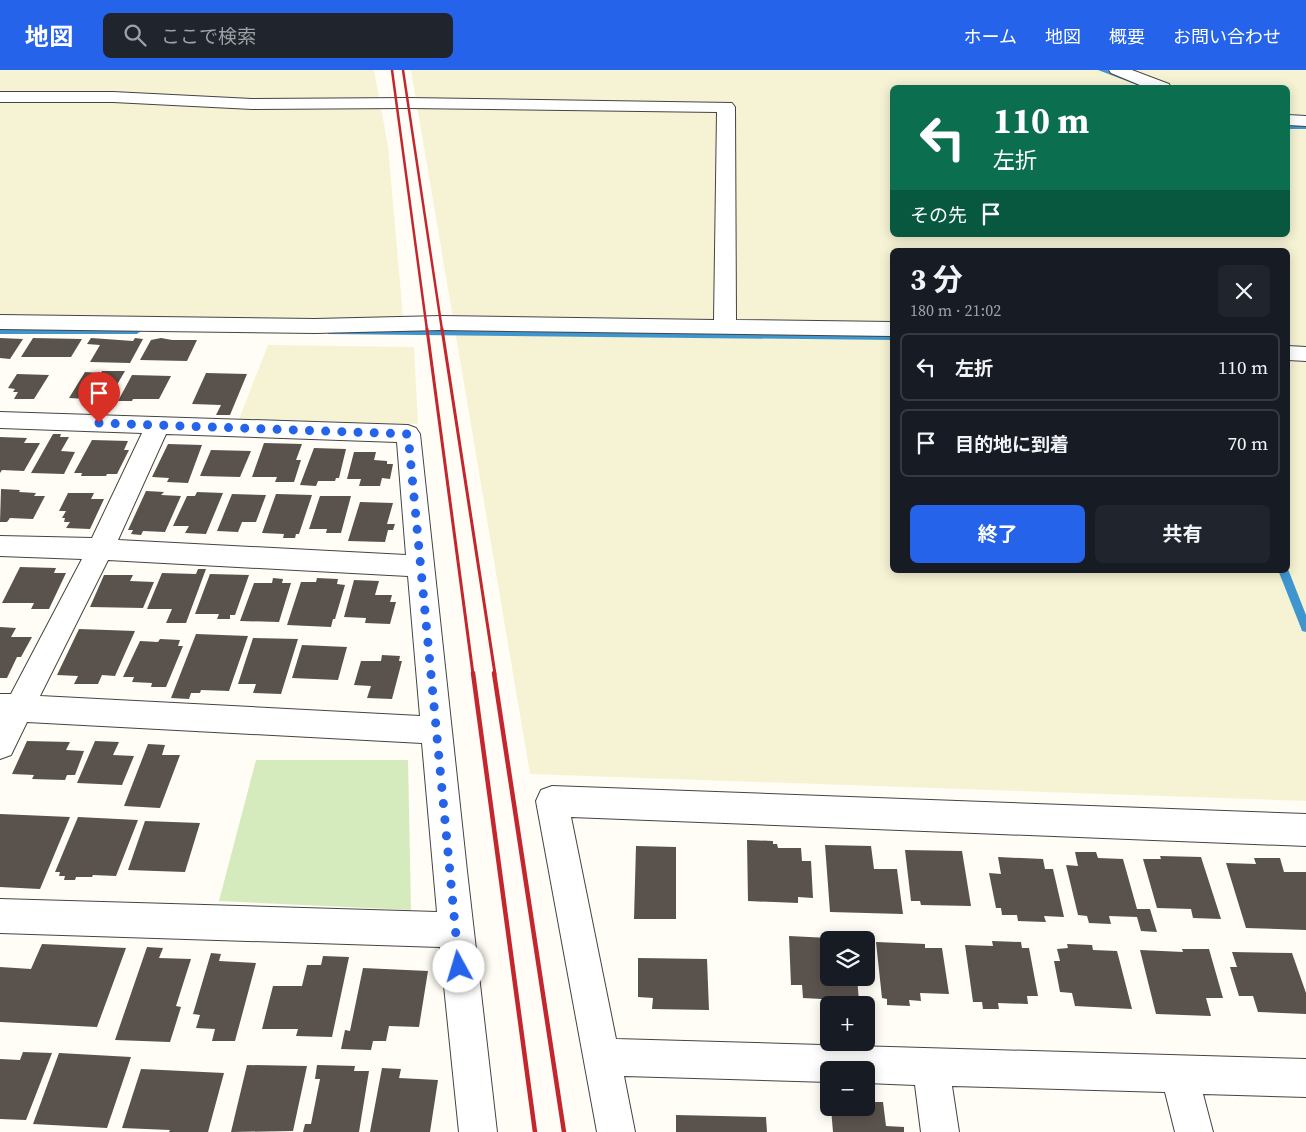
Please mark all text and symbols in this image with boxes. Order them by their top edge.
search box [103,13,453,58]
text: 地図 [25,20,73,53]
icon: search [121,21,149,49]
text: ここで検索 [161,23,256,49]
text: ホーム [964,24,1017,49]
text: 地図 [1045,24,1081,49]
text: 概要 [1109,24,1145,49]
text: お問い合わせ [1173,24,1281,49]
text: 110 m [993,97,1089,145]
icon: left [910,105,975,170]
text: 左折 [993,145,1037,175]
icon: arrive [977,200,1005,228]
text: その先 [910,202,967,228]
text: 3 分 [910,259,963,300]
button: close [1218,265,1270,317]
text: 180 m · 21:02 [910,299,1001,321]
icon: left [912,353,940,381]
text: 110 m [1218,354,1268,380]
text: 左折 [955,355,993,381]
pin [78,372,120,423]
icon: arrive [85,379,113,407]
icon: arrive [912,429,940,457]
text: 70 m [1227,430,1268,456]
text: 目的地に到着 [955,431,1069,457]
button: 終了 [910,505,1085,563]
button: 共有 [1095,505,1270,563]
map controls [820,931,875,1116]
button: layers [820,931,875,986]
position arrow [432,940,484,992]
button: + [820,996,875,1051]
button: − [820,1061,875,1116]

